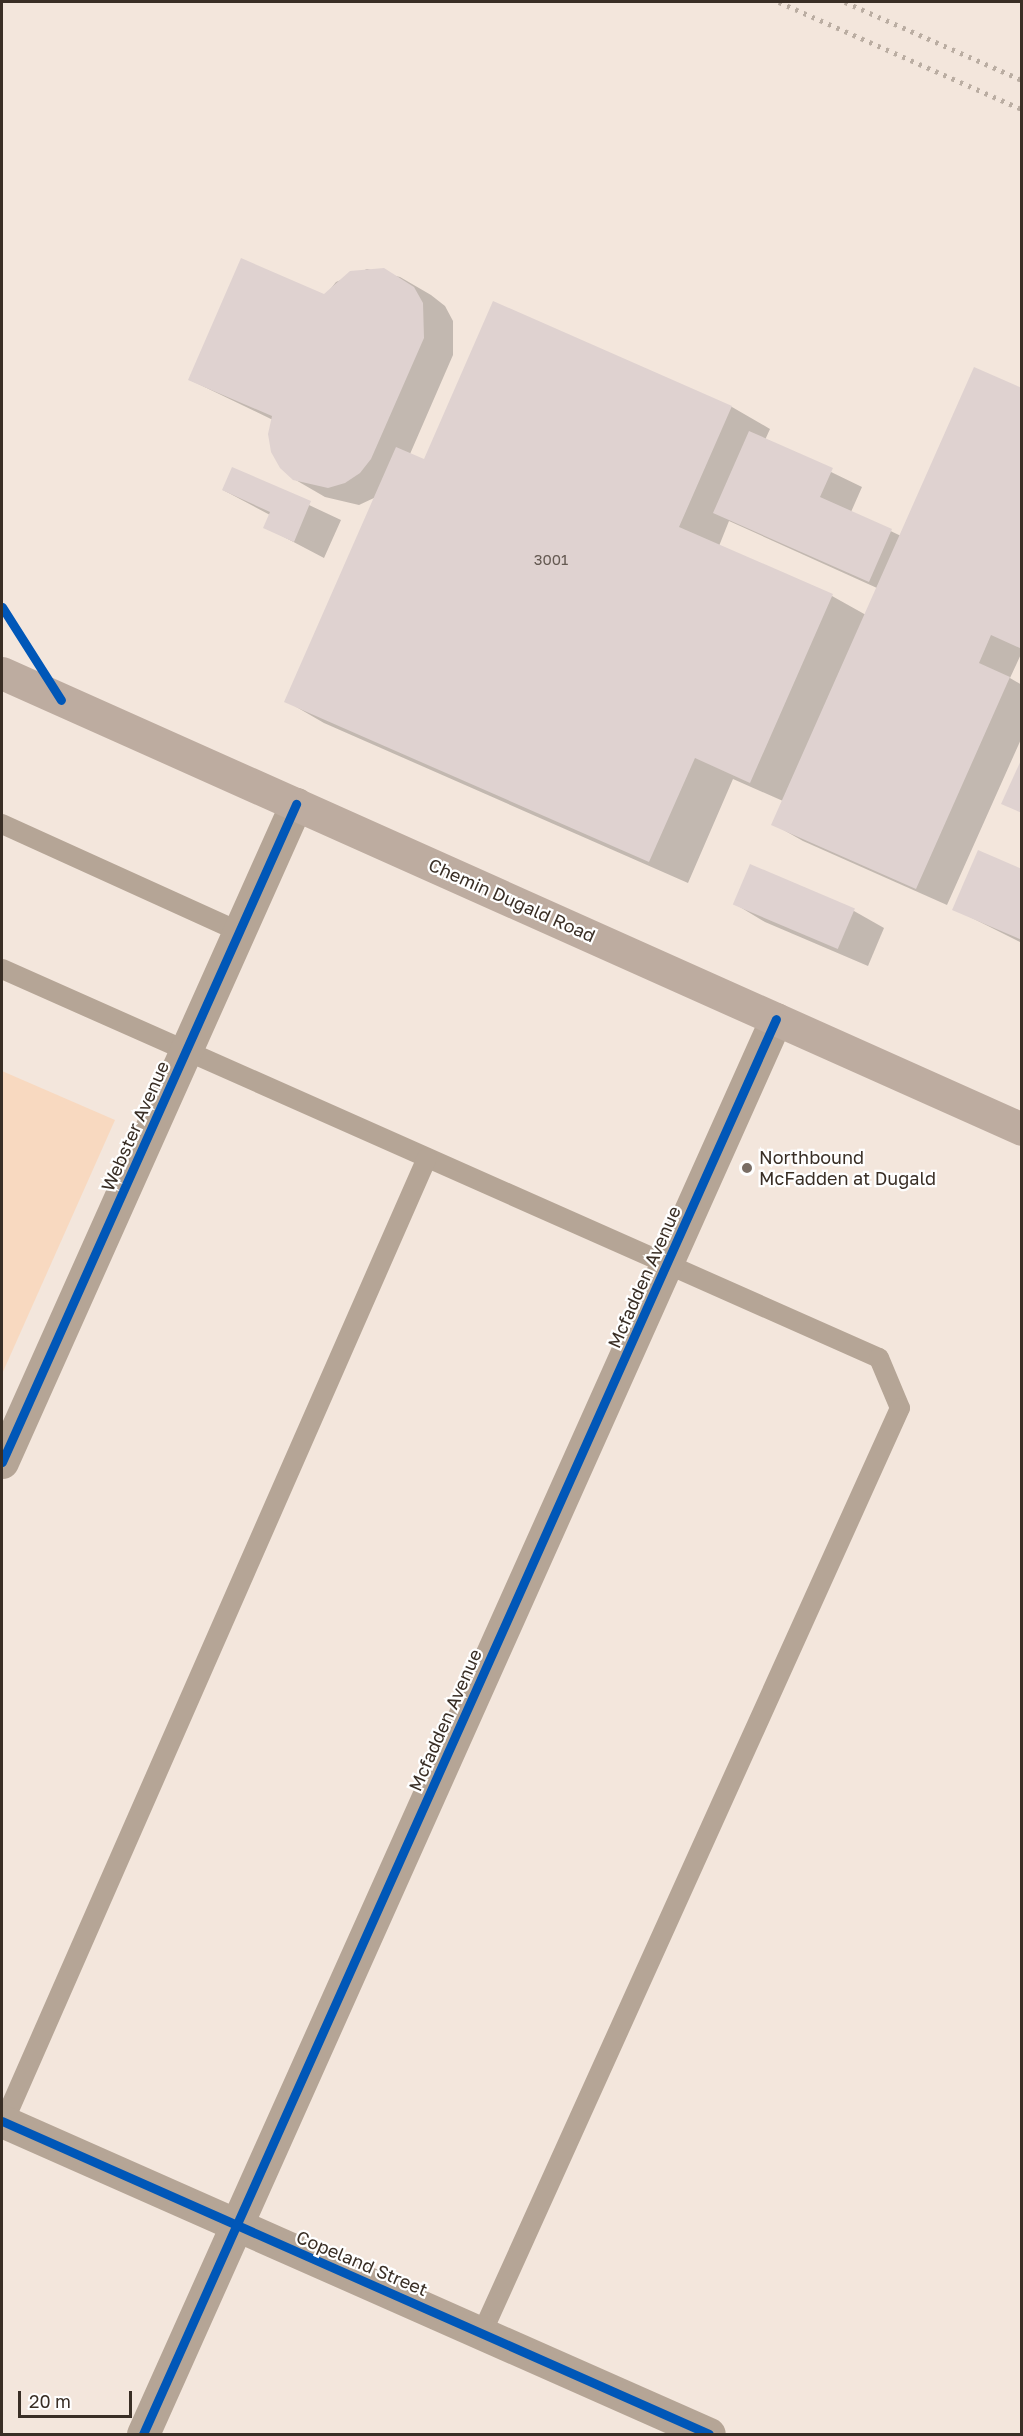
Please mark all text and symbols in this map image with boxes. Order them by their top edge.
house number: 3001 [534,551,568,569]
street label: Chemin Dugald Road [425,854,599,946]
street label: Webster Avenue [97,1058,173,1194]
place label: Northbound McFadden at Dugald [759,1147,936,1190]
marker: Northbound McFadden at Dugald [740,1161,754,1175]
street label: Mcfadden Avenue [603,1203,685,1351]
street label: Mcfadden Avenue [404,1646,486,1794]
street label: Copeland Street [293,2226,431,2300]
scale bar [21,2379,135,2417]
text: 20 m [29,2390,71,2412]

